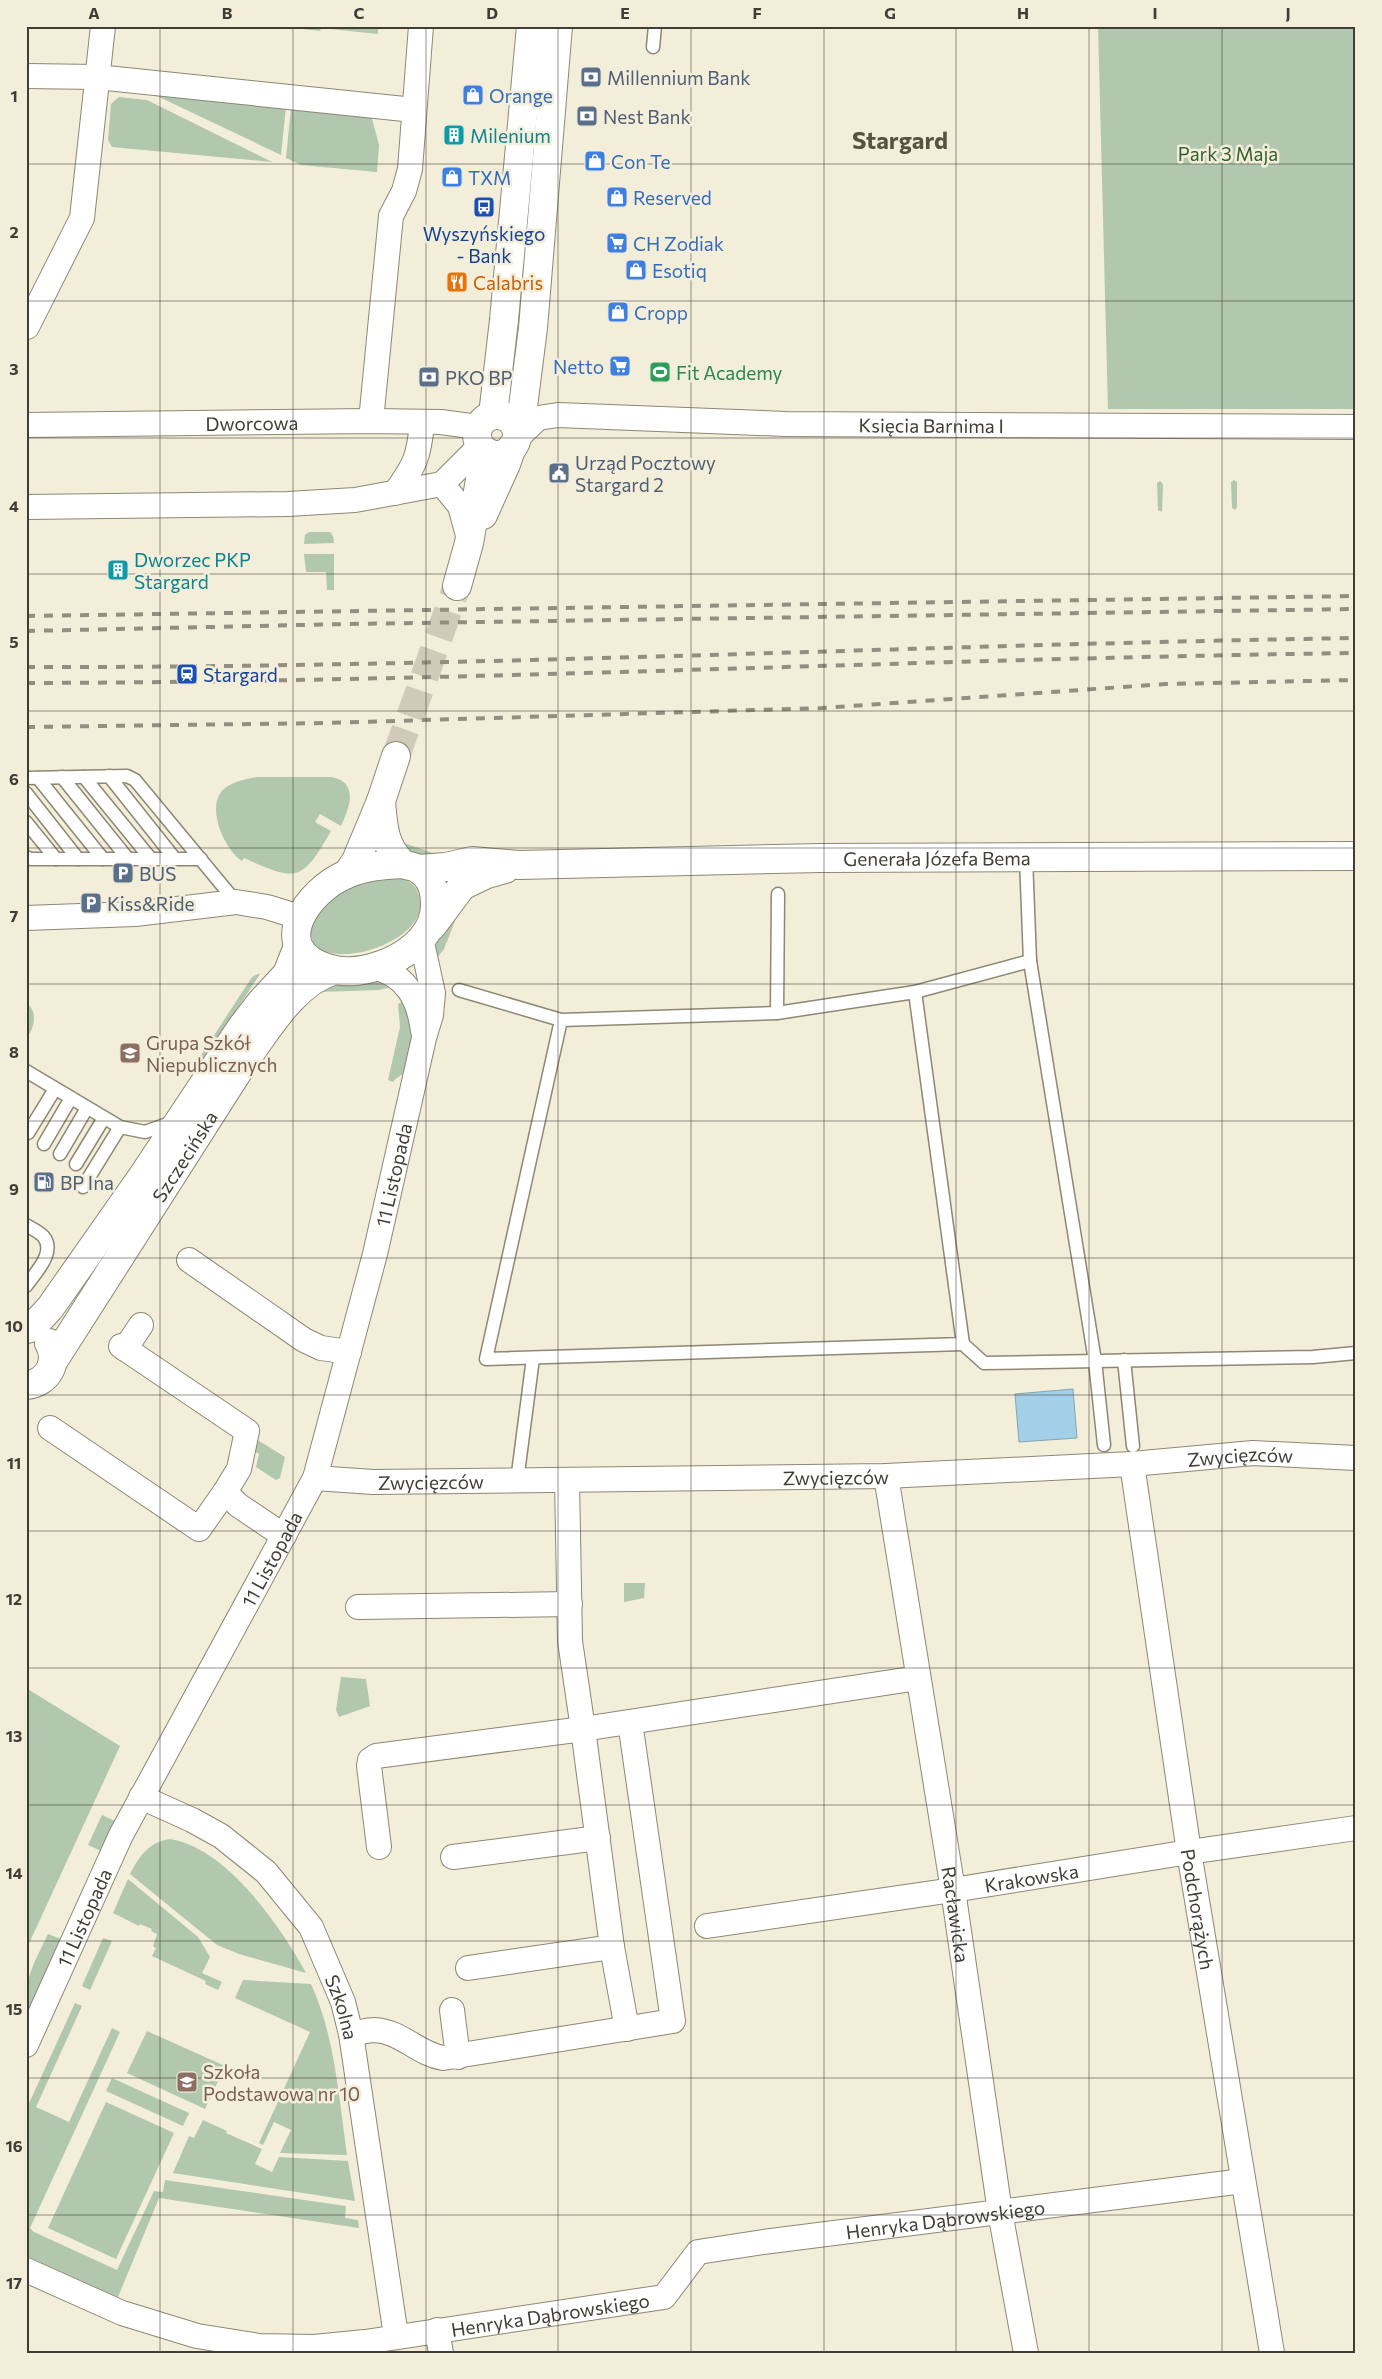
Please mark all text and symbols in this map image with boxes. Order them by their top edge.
text: A [88,3,100,22]
text: B [222,3,233,22]
text: C [354,3,365,22]
text: D [486,3,498,22]
text: E [620,3,630,22]
text: F [752,3,762,22]
text: G [884,3,896,22]
text: H [1017,3,1029,22]
text: I [1152,3,1158,22]
text: J [1285,3,1291,22]
bank icon: Millennium Bank [579,65,603,89]
place label: Millennium Bank [607,66,751,89]
shop icon: Orange [461,83,485,107]
place label: Orange [489,84,553,107]
text: 1 [10,86,18,105]
bank icon: Nest Bank [575,104,599,128]
place label: Nest Bank [603,105,691,128]
building icon: Milenium [442,123,466,147]
place label: Milenium [470,124,551,147]
district label: Stargard [852,125,948,154]
park label: Park 3 Maja [1178,142,1278,165]
shop icon: Con Te [583,149,607,173]
place label: Con Te [611,150,671,173]
shop icon: TXM [440,165,464,189]
place label: TXM [468,166,511,189]
shop icon: Reserved [605,185,629,209]
place label: Reserved [633,186,712,209]
bus stop icon: Wyszyńskiego - Bank [472,195,496,219]
text: 2 [9,222,19,241]
place label: Wyszyńskiego - Bank [423,222,545,267]
supermarket icon: CH Zodiak [605,231,629,255]
place label: CH Zodiak [633,232,724,255]
shop icon: Esotiq [624,258,648,282]
place label: Esotiq [652,259,707,282]
restaurant icon: Calabris [445,270,469,294]
place label: Calabris [473,271,543,294]
shop icon: Cropp [606,300,630,324]
place label: Cropp [634,301,688,324]
supermarket icon: Netto [608,354,632,378]
place label: Netto [553,355,604,378]
text: 3 [9,359,19,378]
sports icon: Fit Academy [648,360,672,384]
place label: Fit Academy [676,361,783,384]
bank icon: PKO BP [417,365,441,389]
place label: PKO BP [445,366,512,389]
street label: Dworcowa [205,410,299,434]
street label: Księcia Barnima I [858,413,1004,437]
place label: Urząd Pocztowy Stargard 2 [575,451,716,496]
public building icon: Urząd Pocztowy Stargard 2 [547,461,571,485]
text: 4 [9,496,19,515]
place label: Dworzec PKP Stargard [134,548,251,593]
building icon: Dworzec PKP Stargard [106,558,130,582]
text: 5 [9,632,19,651]
station icon: Stargard [175,662,199,686]
place label: Stargard [203,663,278,686]
text: 6 [9,769,19,788]
street label: Generała Józefa Bema [843,846,1031,869]
parking icon: BUS [111,861,135,885]
place label: BUS [139,862,176,885]
parking icon: Kiss&Ride [79,891,103,915]
place label: Kiss&Ride [107,892,194,915]
text: 7 [10,906,19,925]
place label: Grupa Szkół Niepublicznych [146,1031,277,1076]
school or university icon: Grupa Szkół Niepublicznych [118,1041,142,1065]
text: 8 [9,1042,19,1061]
street label: Szczecińska [147,1106,222,1206]
street label: 11 Listopada [370,1121,416,1229]
fuel station icon: BP Ina [32,1170,56,1194]
place label: BP Ina [60,1171,114,1194]
text: 9 [9,1179,19,1198]
text: 10 [5,1316,23,1335]
street label: Zwycięzców [1186,1441,1294,1470]
text: 11 [7,1453,21,1472]
street label: Zwycięzców [783,1464,889,1489]
street label: Zwycięzców [378,1469,484,1493]
street label: 11 Listopada [236,1507,306,1610]
text: 12 [6,1589,22,1608]
text: 13 [6,1726,22,1745]
street label: Podchorążych [1177,1847,1220,1971]
street label: Krakowska [983,1858,1080,1896]
text: 14 [5,1863,23,1882]
street label: Racławicka [938,1864,975,1964]
street label: 11 Listopada [52,1865,116,1970]
street label: Szkolna [321,1971,363,2041]
text: 15 [6,1999,22,2018]
place label: Szkoła Podstawowa nr 10 [203,2060,360,2105]
school or university icon: Szkoła Podstawowa nr 10 [175,2070,199,2094]
text: 16 [5,2136,23,2155]
street label: Henryka Dąbrowskiego [844,2195,1046,2243]
text: 17 [6,2273,22,2292]
street label: Henryka Dąbrowskiego [449,2288,651,2340]

